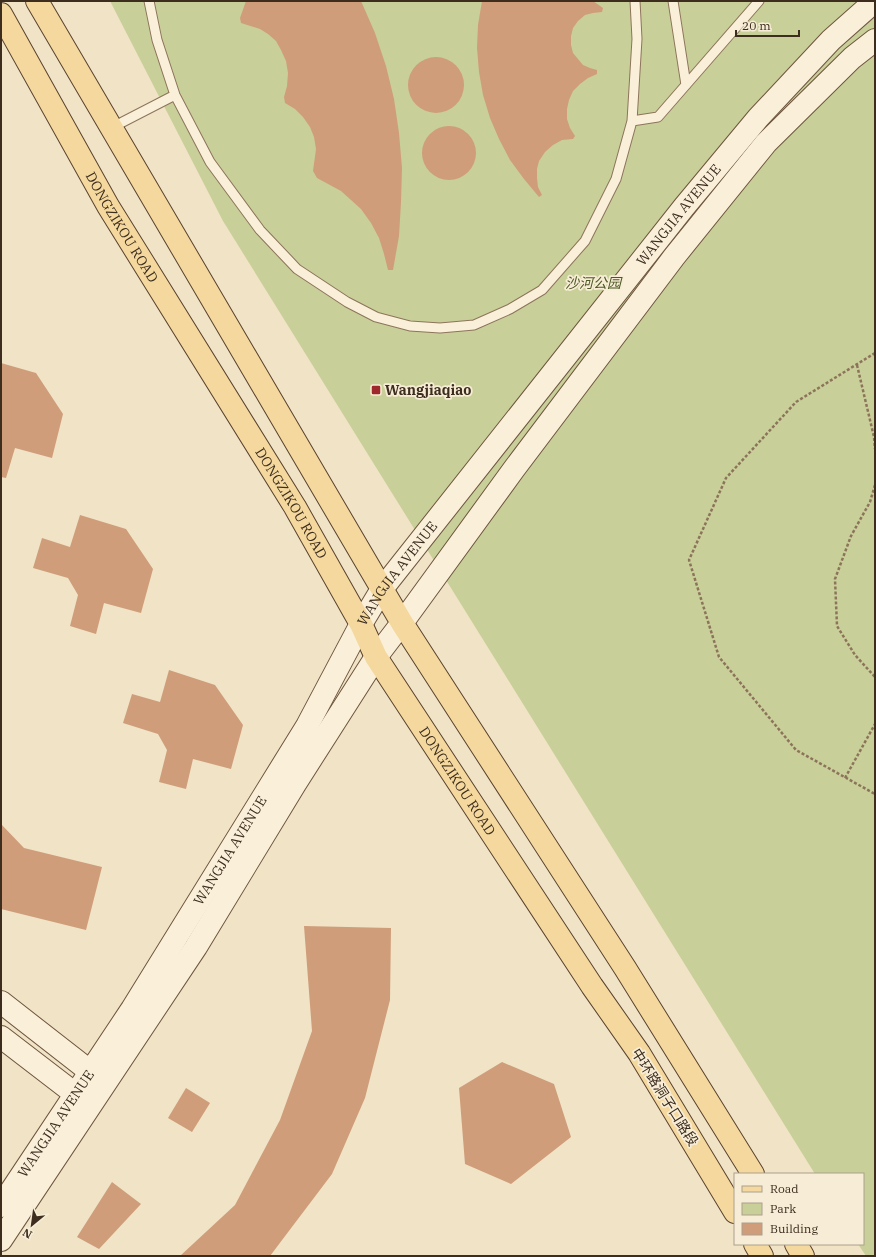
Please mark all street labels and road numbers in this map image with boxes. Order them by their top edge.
street label: WANGJIA AVENUE [632,160,725,269]
street label: DONGZIKOU ROAD [82,168,162,286]
street label: DONGZIKOU ROAD [251,444,331,562]
street label: WANGJIA AVENUE [353,517,441,629]
street label: DONGZIKOU ROAD [415,723,500,839]
street label: WANGJIA AVENUE [189,792,271,908]
street label: 中环路洞子口路段 [628,1045,702,1149]
street label: WANGJIA AVENUE [14,1066,98,1181]

